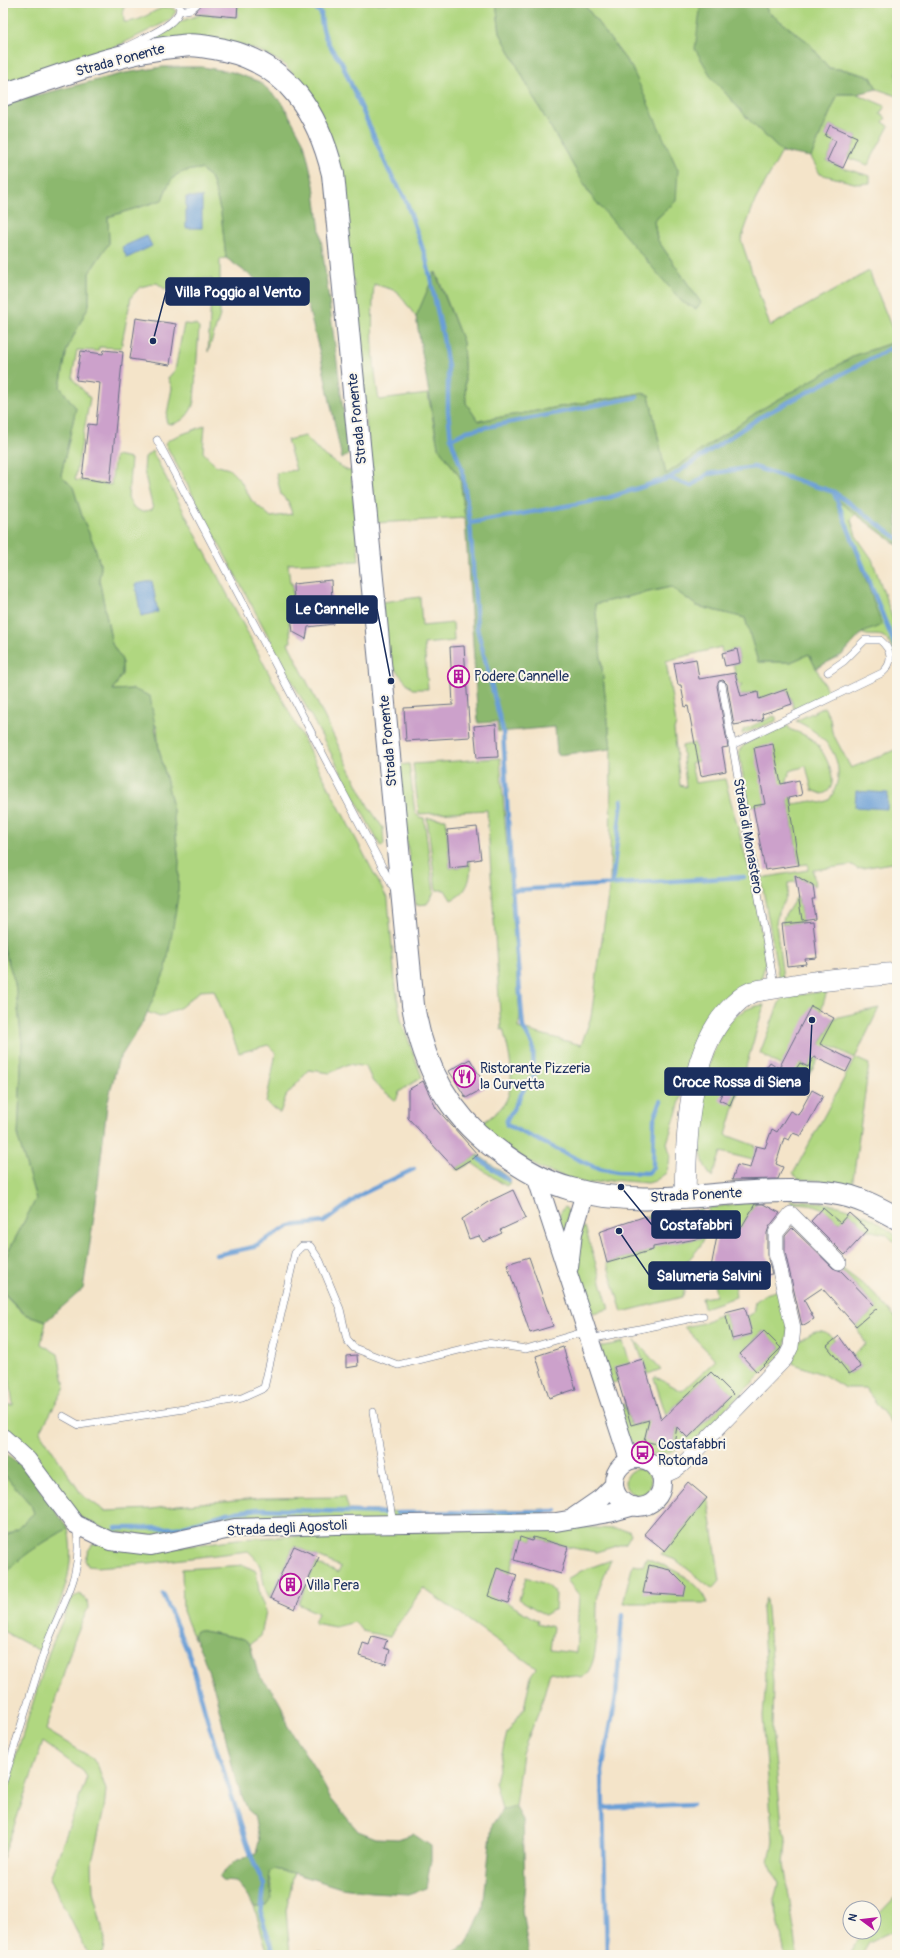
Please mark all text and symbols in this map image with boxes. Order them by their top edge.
street label: Strada Ponente [74,40,167,80]
callout: Villa Poggio al Vento [166,278,309,305]
text: Villa Poggio al Vento [175,283,301,302]
street label: Strada Ponente [344,372,370,465]
callout: Le Cannelle [287,596,377,623]
text: Le Cannelle [295,600,369,619]
building icon: Podere Cannelle [446,663,472,689]
place label: Podere Cannelle [474,668,569,685]
street label: Strada Ponente [376,694,400,787]
street label: Strada di Monastero [729,777,767,896]
place label: Ristorante Pizzeria la Curvetta [480,1060,590,1093]
restaurant icon: Ristorante Pizzeria la Curvetta [452,1063,478,1089]
callout: Croce Rossa di Siena [665,1068,809,1095]
text: Croce Rossa di Siena [673,1073,801,1092]
street label: Strada Ponente [650,1184,742,1206]
callout: Costafabbri [652,1211,740,1238]
text: Costafabbri [660,1216,732,1235]
callout: Salumeria Salvini [649,1262,770,1289]
text: Salumeria Salvini [656,1267,762,1286]
place label: Costafabbri Rotonda [658,1436,726,1469]
bus stop icon: Costafabbri Rotonda [630,1439,656,1465]
street label: Strada degli Agostoli [226,1516,348,1540]
building icon: Villa Pera [278,1572,304,1598]
place label: Villa Pera [306,1577,359,1594]
north arrow [842,1900,882,1940]
text: N [846,1912,860,1923]

